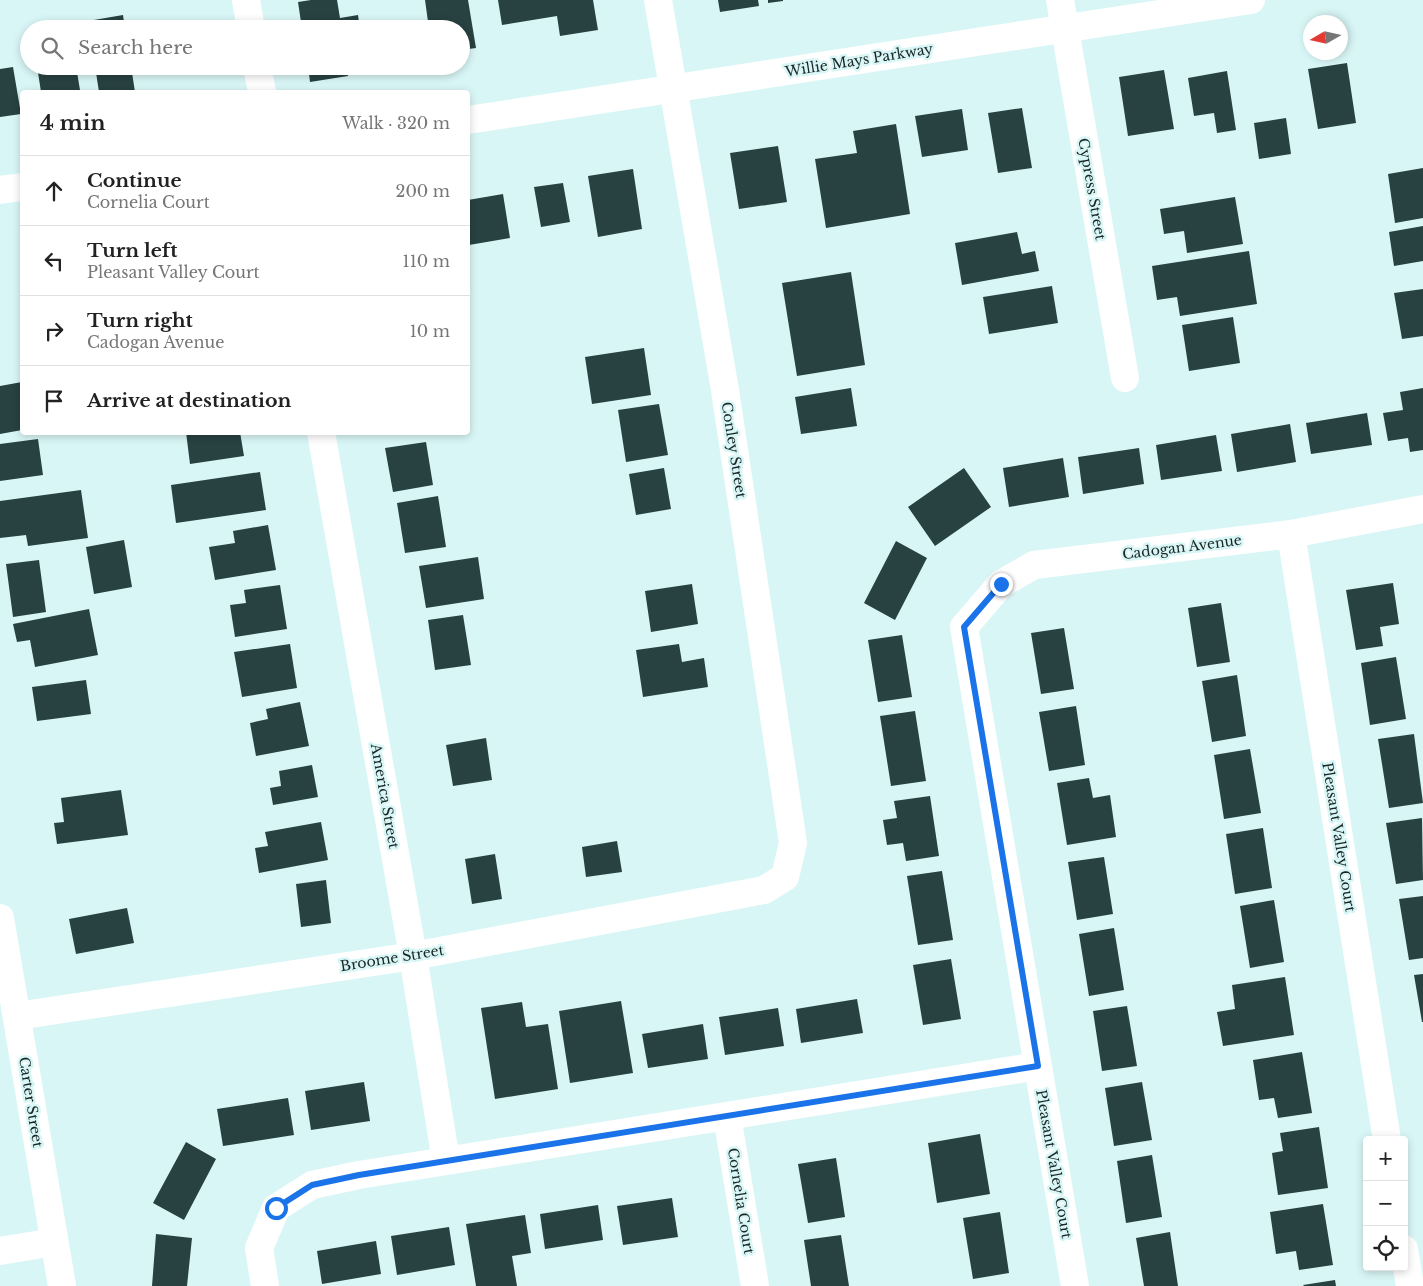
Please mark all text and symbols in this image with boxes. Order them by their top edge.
north arrow [1303,15,1348,60]
search box [20,20,470,75]
icon: search [38,34,66,62]
text: Search here [78,36,193,59]
street label: Willie Mays Parkway [783,39,934,81]
text: 4 min [40,110,106,136]
text: Walk · 320 m [342,113,450,133]
street label: Cypress Street [1074,137,1110,242]
text: Continue [87,169,182,192]
icon: ahead [40,177,68,205]
text: 200 m [396,181,450,201]
text: Cornelia Court [87,192,210,212]
text: Turn left [87,239,178,262]
icon: left [40,247,68,275]
text: 110 m [403,251,450,271]
text: Pleasant Valley Court [87,262,260,282]
text: Turn right [87,309,193,332]
icon: right [40,317,68,345]
text: 10 m [410,321,450,341]
text: Cadogan Avenue [87,332,224,352]
icon: arrive [40,387,68,415]
text: Arrive at destination [87,389,291,412]
street label: Conley Street [718,401,751,500]
street label: Cadogan Avenue [1121,531,1243,563]
route end [990,573,1013,596]
street label: America Street [367,741,403,851]
street label: Pleasant Valley Court [1318,761,1360,914]
street label: Broome Street [339,941,446,975]
street label: Carter Street [15,1055,47,1149]
street label: Pleasant Valley Court [1032,1088,1076,1241]
map controls [1363,1136,1408,1271]
button: + [1363,1136,1408,1181]
street label: Cornelia Court [724,1147,758,1256]
button: − [1363,1181,1408,1226]
route start [265,1197,288,1220]
button: locate [1363,1226,1408,1271]

